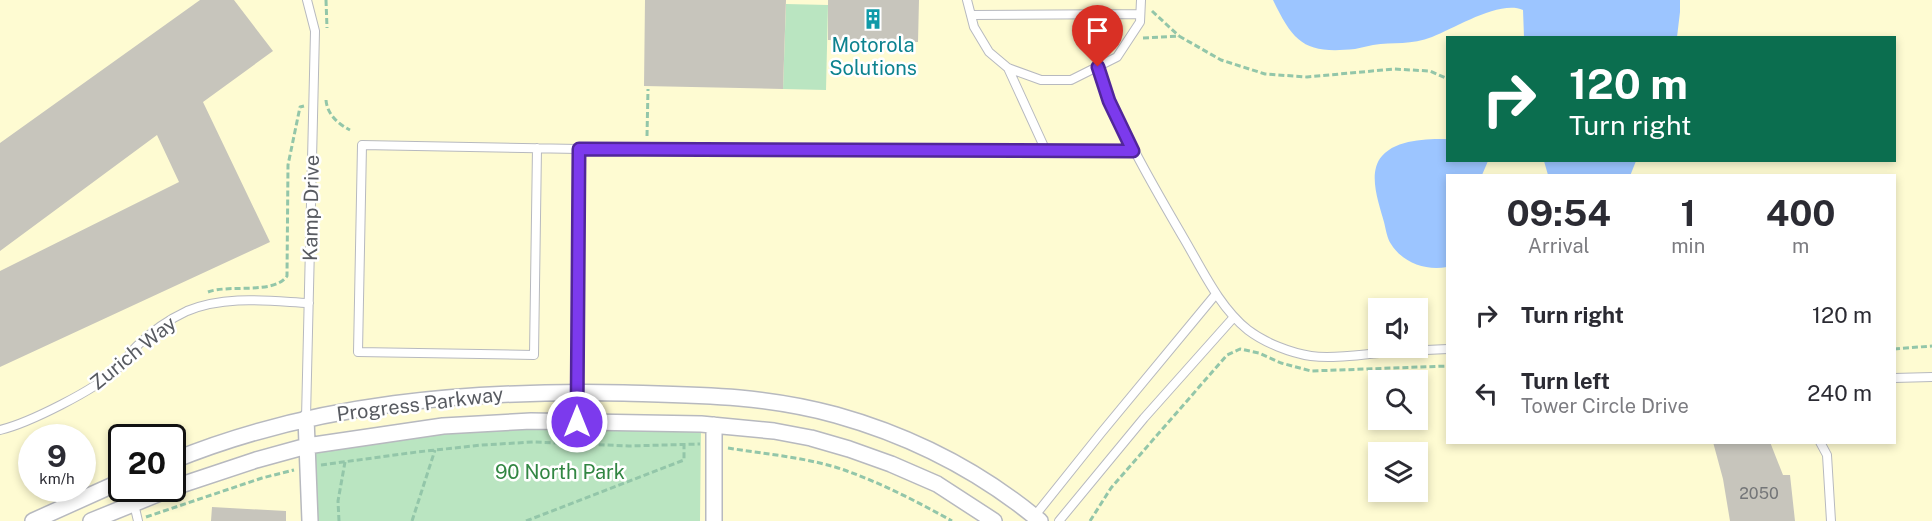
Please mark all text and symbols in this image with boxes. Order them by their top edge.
pin [1072,5,1123,67]
building icon: Motorola Solutions [861,7,885,31]
icon: arrive [1081,14,1114,47]
place label: Motorola Solutions [829,33,917,80]
text: 120 m [1569,59,1688,108]
icon: right [1470,60,1548,138]
text: Turn right [1569,109,1692,141]
street label: Kamp Drive [298,155,324,261]
text: 09:54 [1506,192,1611,234]
text: 1 [1681,192,1696,234]
text: 400 [1766,192,1836,234]
text: Arrival [1528,234,1590,258]
text: min [1671,234,1705,258]
text: m [1792,234,1809,258]
map controls [1368,298,1428,502]
button: sound [1368,298,1428,358]
icon: right [1470,299,1503,332]
text: Turn right [1521,302,1624,328]
text: 120 m [1812,302,1872,328]
street label: Zurich Way [85,311,181,395]
text: Turn left [1521,368,1610,394]
button: search [1368,370,1428,430]
icon: left [1470,377,1503,410]
text: 240 m [1807,380,1872,406]
street label: Progress Parkway [335,382,505,426]
position arrow [545,390,609,454]
text: Tower Circle Drive [1521,394,1689,418]
speed limit sign: 20 [108,424,186,502]
text: 9 [47,438,67,474]
button: layers [1368,442,1428,502]
park label: 90 North Park [495,460,625,484]
text: km/h [39,470,75,487]
house number: 2050 [1739,484,1779,503]

